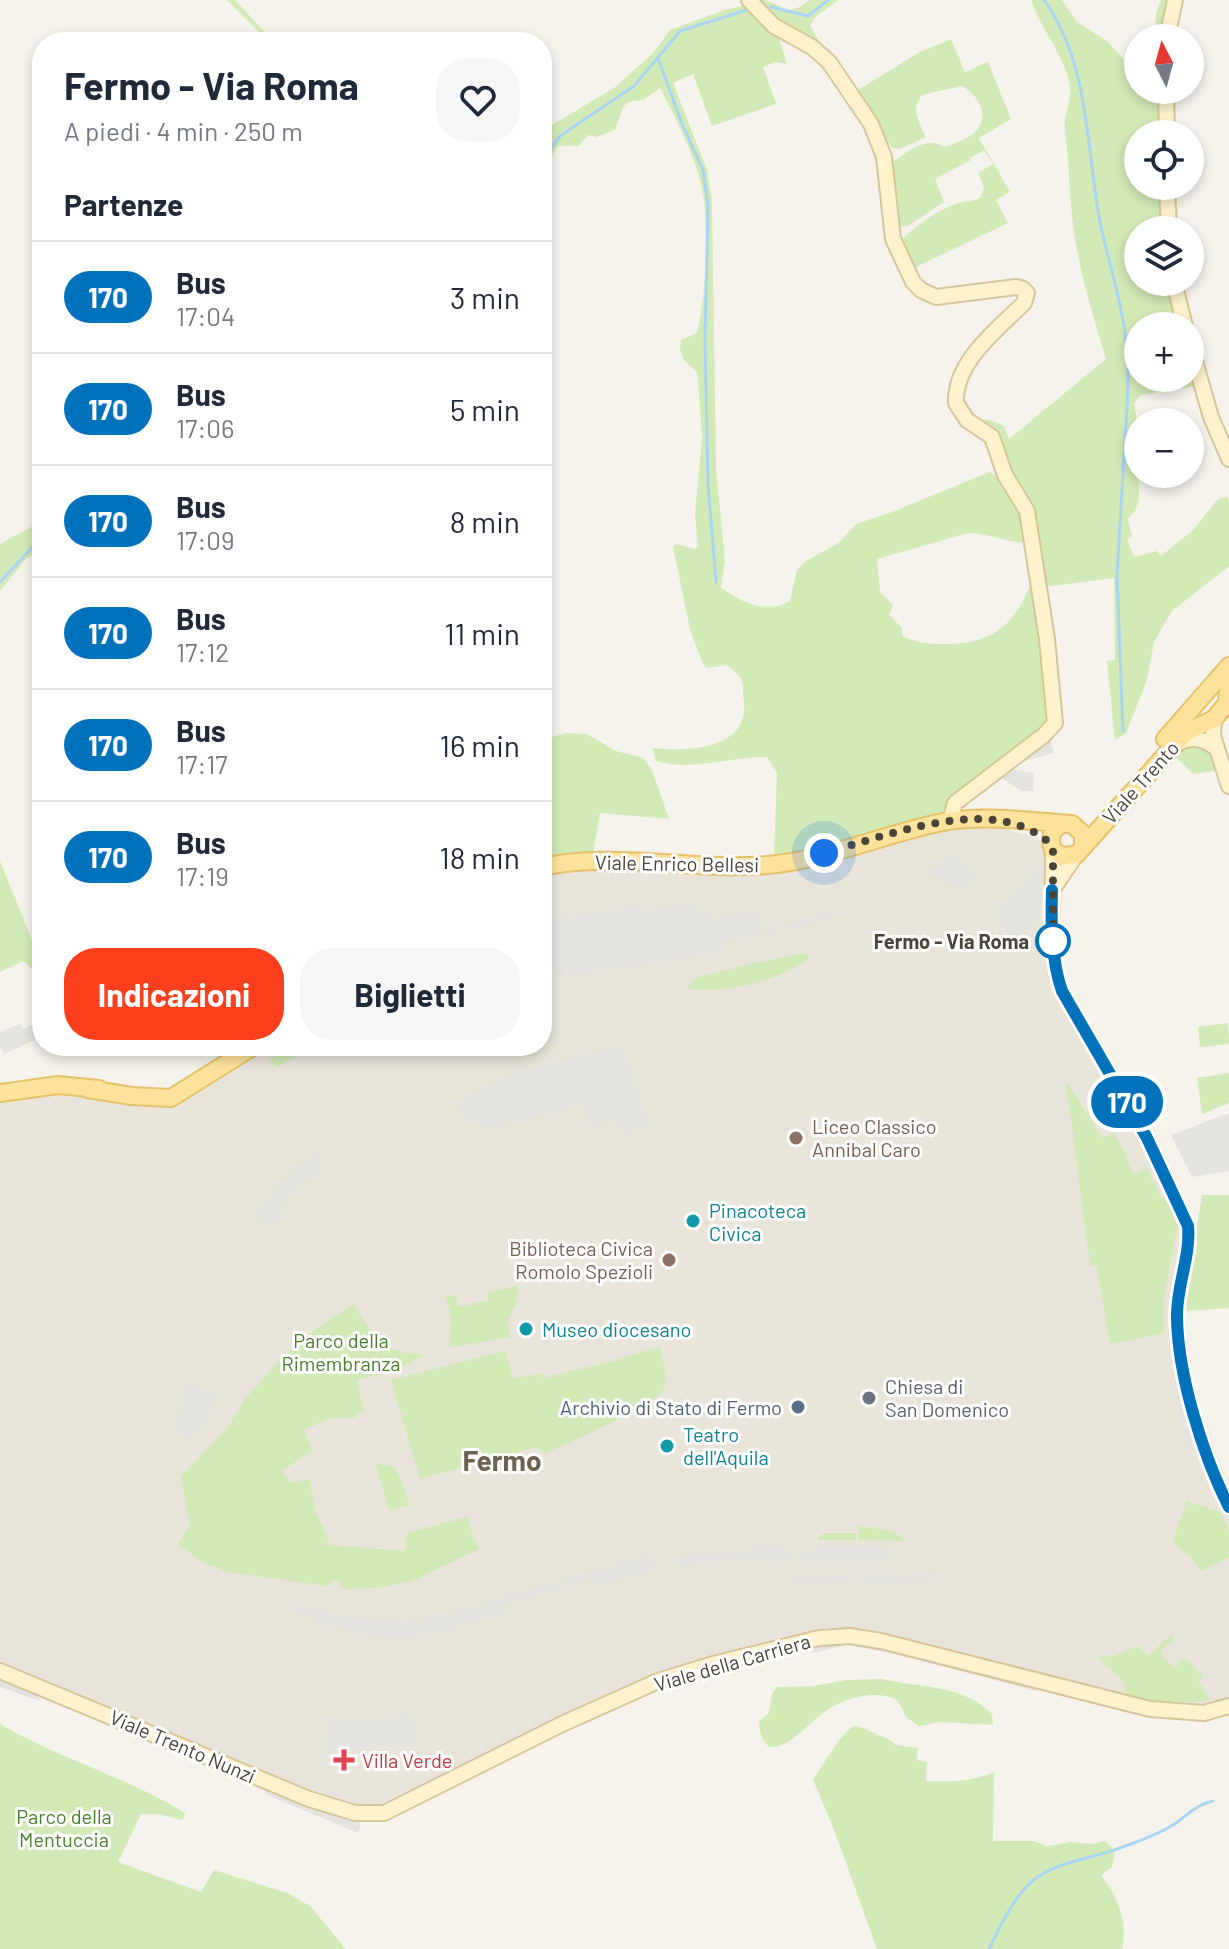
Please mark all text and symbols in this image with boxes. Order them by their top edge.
north arrow [1124,24,1204,104]
map controls [1124,24,1204,488]
button: heart [436,58,520,142]
text: Fermo - Via Roma [64,62,359,108]
text: A piedi · 4 min · 250 m [64,115,303,146]
button: locate [1124,120,1204,200]
text: Partenze [64,186,183,222]
button: layers [1124,216,1204,296]
text: Bus [176,264,226,300]
text: 3 min [450,279,520,315]
text: 170 [88,280,128,314]
text: 17:04 [176,300,235,331]
button: + [1124,312,1204,392]
text: Bus [176,376,226,412]
text: 5 min [450,391,520,427]
text: 170 [88,392,128,426]
button: − [1124,408,1204,488]
text: 17:06 [176,412,234,443]
text: Bus [176,488,226,524]
text: 8 min [450,503,520,539]
text: 170 [88,504,128,538]
text: 17:09 [176,524,234,555]
text: Bus [176,600,226,636]
text: 11 min [444,615,520,651]
text: 170 [88,616,128,650]
text: 17:12 [176,636,229,667]
text: Bus [176,712,226,748]
text: 16 min [439,727,520,763]
text: 170 [88,728,128,762]
street label: Viale Trento [1097,736,1183,828]
text: 17:17 [176,748,228,779]
text: Bus [176,824,226,860]
your location [804,833,844,873]
text: 18 min [439,839,520,875]
text: 170 [88,840,128,874]
street label: Viale Enrico Bellesi [595,850,759,876]
text: 17:19 [176,860,229,891]
marker: Fermo - Via Roma [1036,924,1070,958]
place label: Fermo - Via Roma [874,929,1029,953]
button: Indicazioni [64,948,284,1040]
button: Biglietti [300,948,520,1040]
line badge: 170 [1081,1076,1173,1128]
text: 170 [1107,1085,1147,1119]
place label: Liceo Classico Annibal Caro [812,1114,937,1161]
marker: Liceo Classico Annibal Caro [787,1129,805,1147]
place label: Pinacoteca Civica [709,1198,806,1245]
marker: Pinacoteca Civica [684,1212,702,1230]
place label: Biblioteca Civica Romolo Spezioli [509,1236,653,1283]
marker: Biblioteca Civica Romolo Spezioli [660,1251,678,1269]
place label: Museo diocesano [542,1317,691,1341]
marker: Museo diocesano [517,1320,535,1338]
park label: Parco della Rimembranza [281,1328,401,1375]
place label: Chiesa di San Domenico [885,1374,1009,1421]
marker: Chiesa di San Domenico [860,1389,878,1407]
place label: Archivio di Stato di Fermo [560,1395,782,1419]
marker: Archivio di Stato di Fermo [789,1398,807,1416]
place label: Teatro dell'Aquila [683,1422,769,1469]
marker: Teatro dell'Aquila [658,1437,676,1455]
district label: Fermo [463,1443,541,1477]
street label: Viale della Carriera [651,1628,813,1696]
street label: Viale Trento Nunzi [106,1704,260,1788]
place label: Villa Verde [362,1748,453,1772]
marker: Villa Verde [333,1749,355,1771]
park label: Parco della Mentuccia [16,1804,112,1851]

